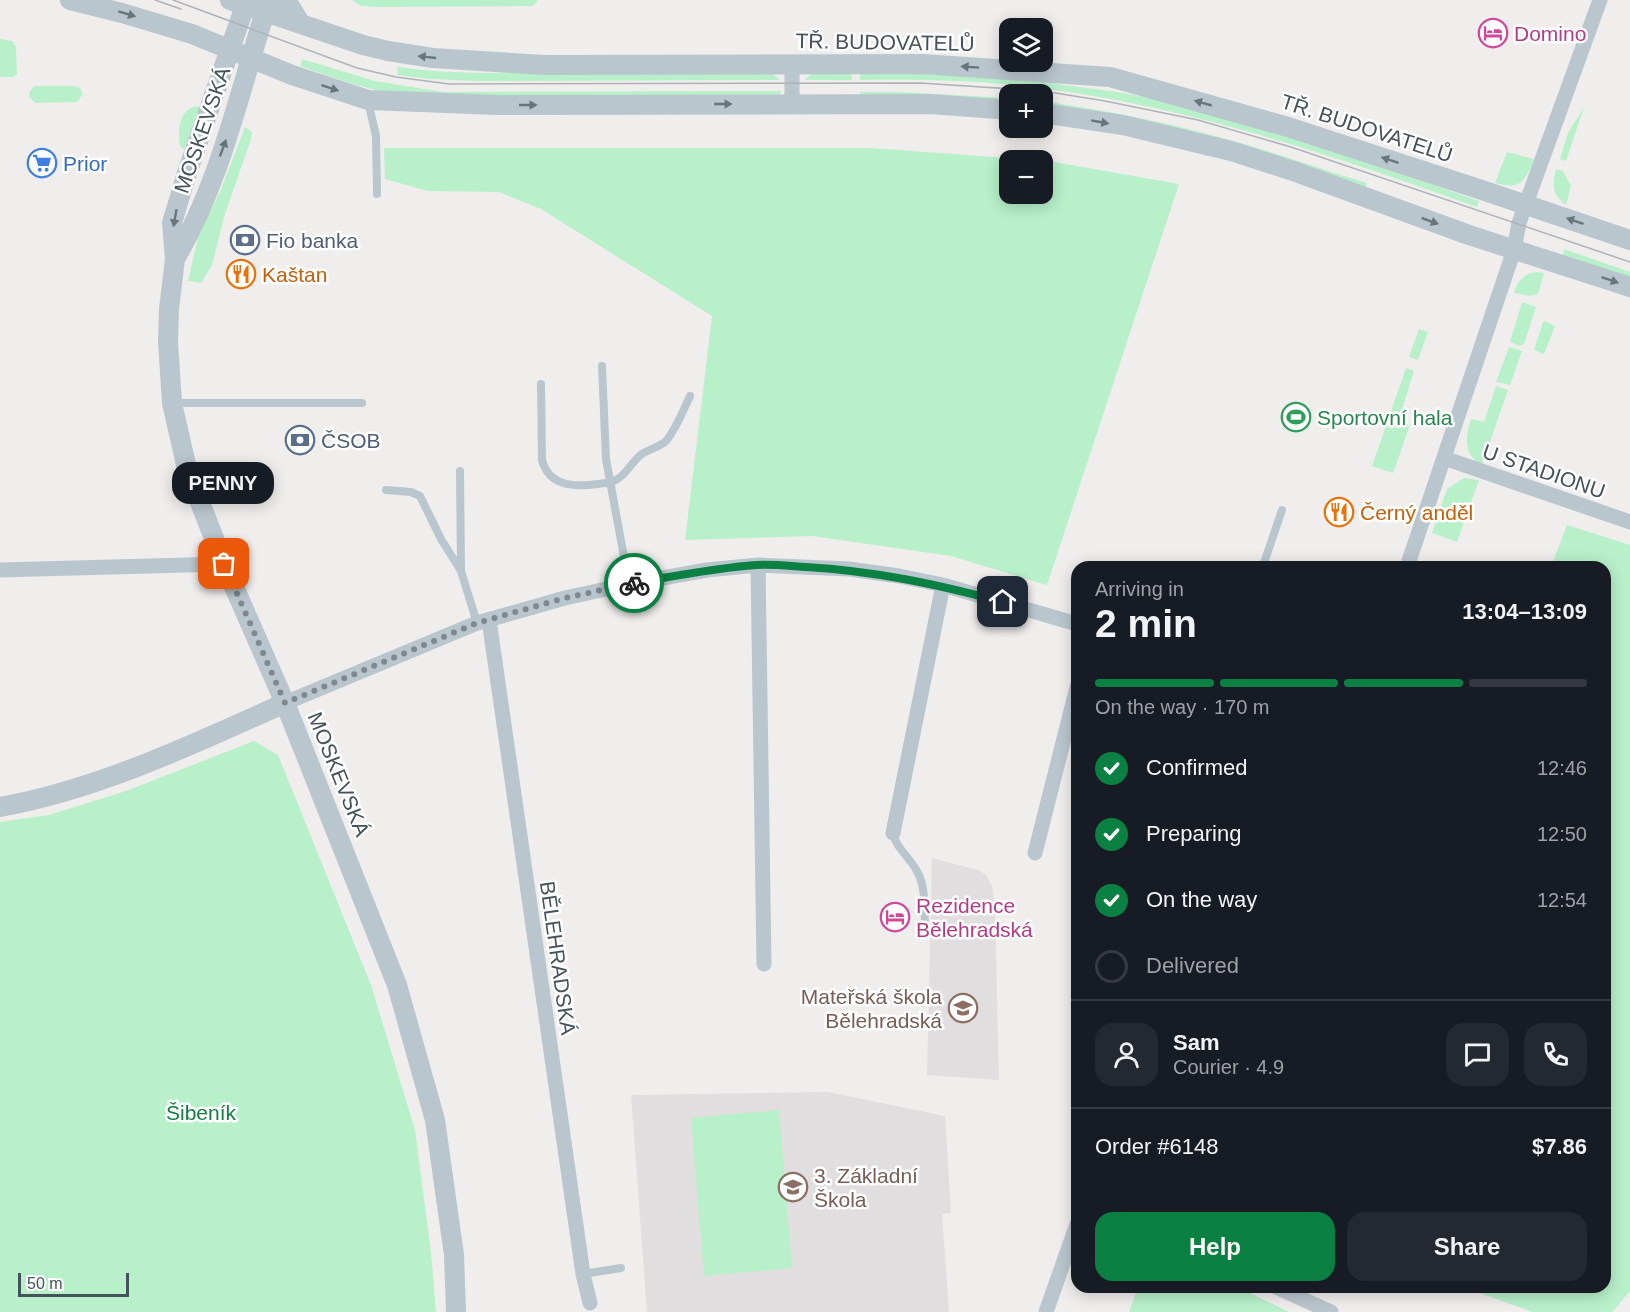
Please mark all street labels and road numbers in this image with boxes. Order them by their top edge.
street label: TŘ. BUDOVATELŮ [795,29,975,55]
street label: MOSKEVSKÁ [170,64,234,196]
street label: TŘ. BUDOVATELŮ [1278,89,1456,167]
street label: U STADIONU [1480,439,1608,503]
street label: MOSKEVSKÁ [304,709,374,839]
street label: BĚLEHRADSKÁ [536,880,580,1036]

